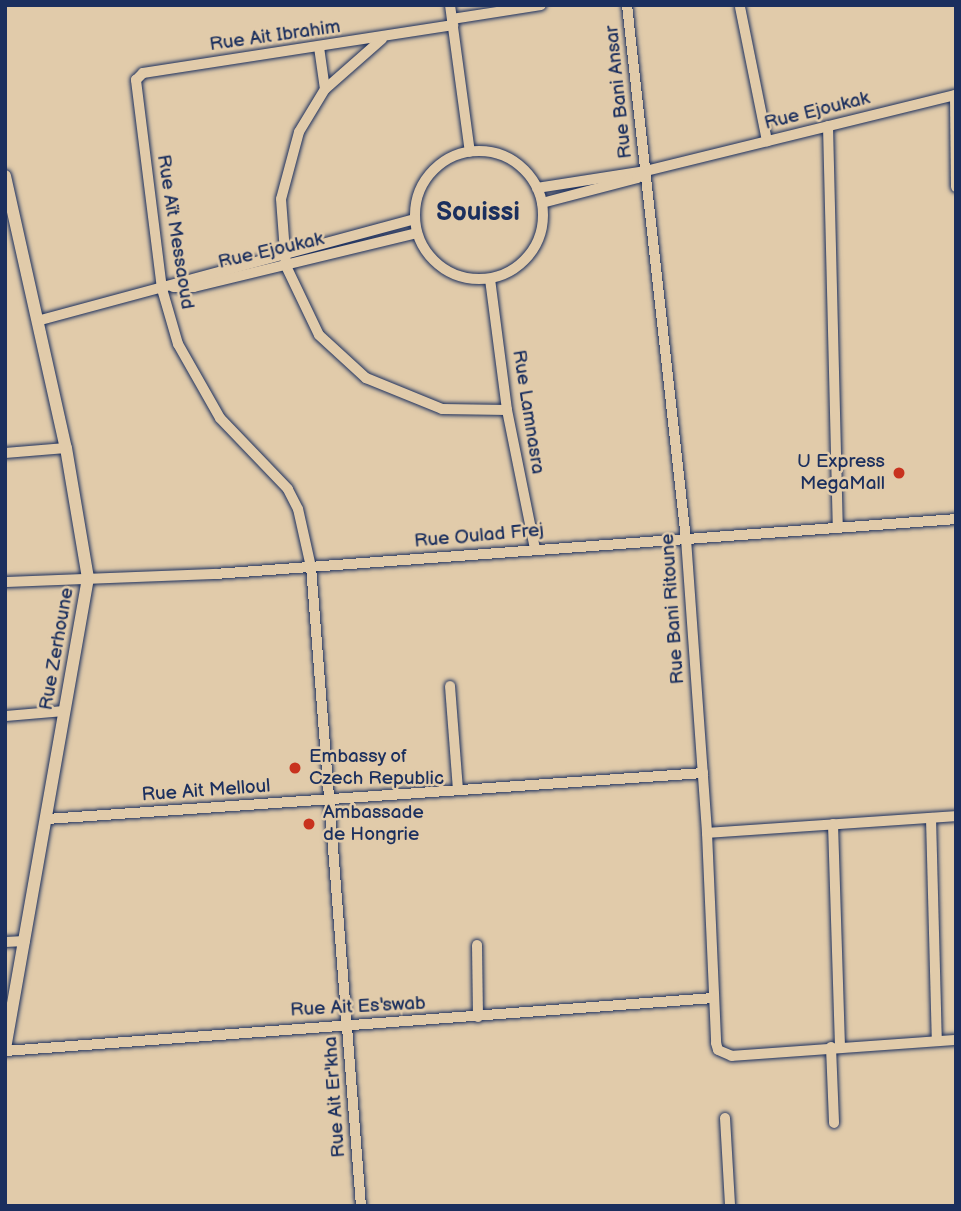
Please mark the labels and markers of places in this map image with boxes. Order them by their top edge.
place label: U Express MegaMall [797,451,885,495]
marker: U Express MegaMall [891,465,907,481]
place label: Embassy of Czech Republic [309,746,444,790]
marker: Embassy of Czech Republic [287,760,303,776]
place label: Ambassade de Hongrie [323,802,424,846]
marker: Ambassade de Hongrie [301,816,317,832]

